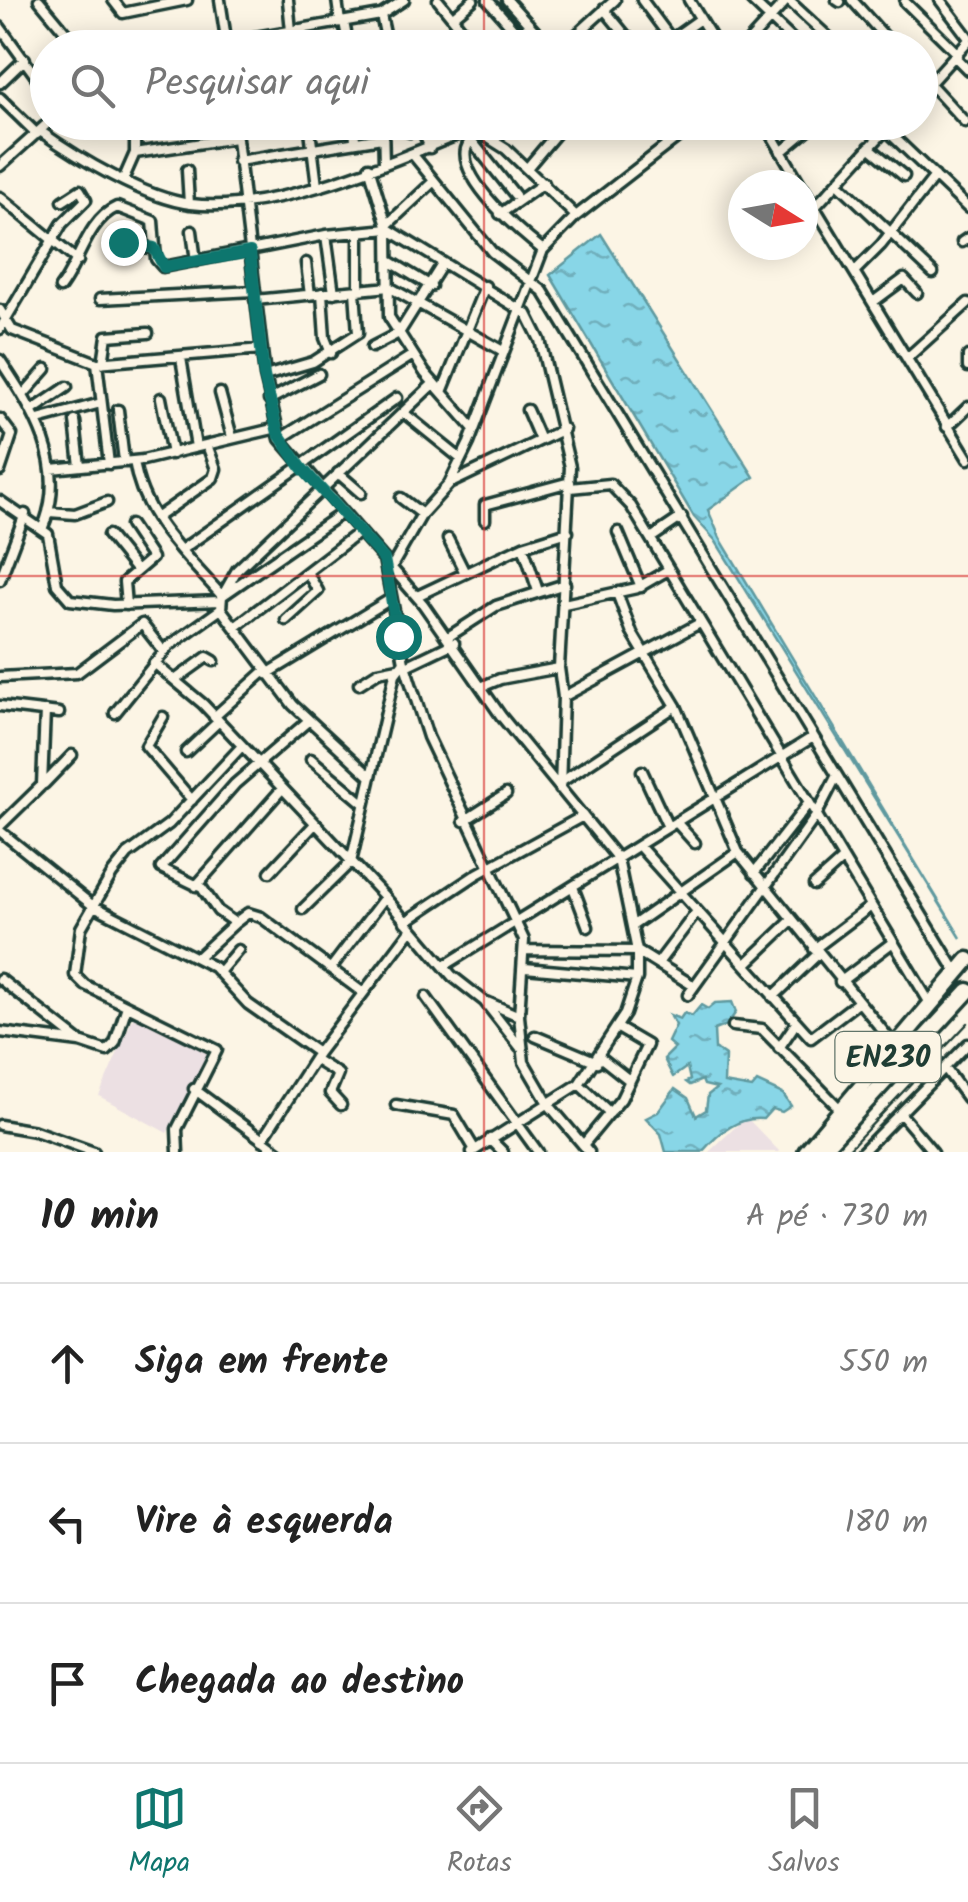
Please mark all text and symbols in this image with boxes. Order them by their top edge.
search box [30,30,938,140]
text: Pesquisar aqui [145,55,369,115]
icon: search [65,58,120,113]
north arrow [728,170,818,260]
route end [101,220,147,266]
route start [376,614,422,660]
road number: EN230 [836,1032,940,1082]
text: 10 min [40,1184,159,1251]
text: A pé · 730 m [746,1192,928,1243]
text: Siga em frente [135,1333,388,1393]
icon: ahead [40,1336,95,1391]
text: 550 m [839,1338,928,1389]
text: Vire à esquerda [135,1493,393,1553]
icon: left [40,1496,95,1551]
text: 180 m [844,1498,928,1549]
text: Chegada ao destino [135,1653,464,1713]
icon: arrive [40,1656,95,1711]
tab: Mapa [128,1781,190,1886]
tab: Rotas [447,1781,512,1886]
tab: Salvos [768,1781,840,1886]

